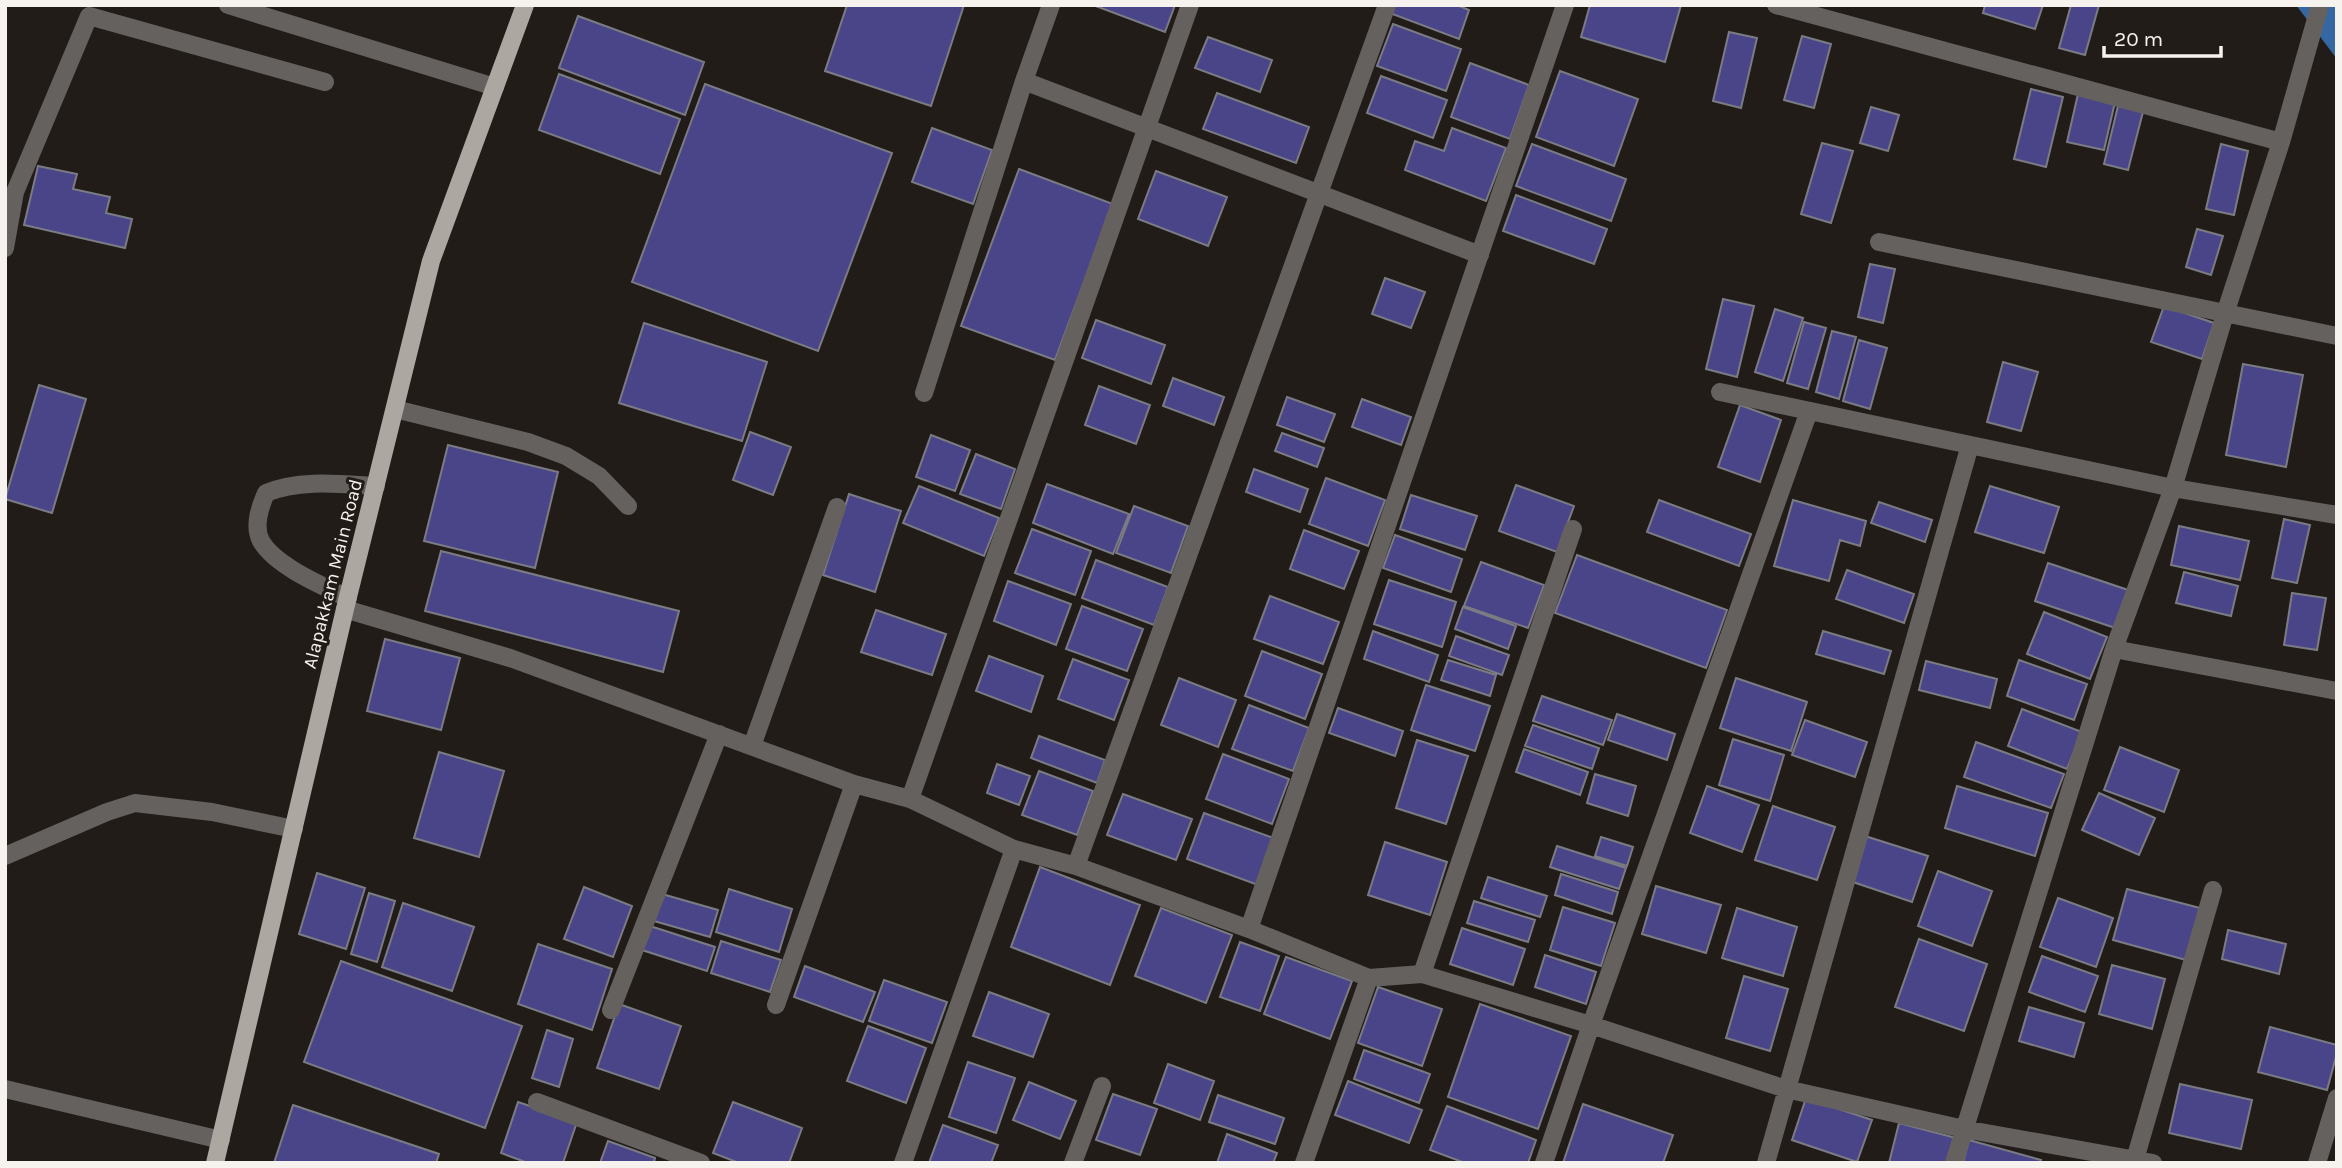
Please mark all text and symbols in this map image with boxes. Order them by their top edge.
scale bar [2104,14,2221,58]
text: 20 m [2114,27,2163,51]
street label: Alapakkam Main Road [299,477,367,671]

